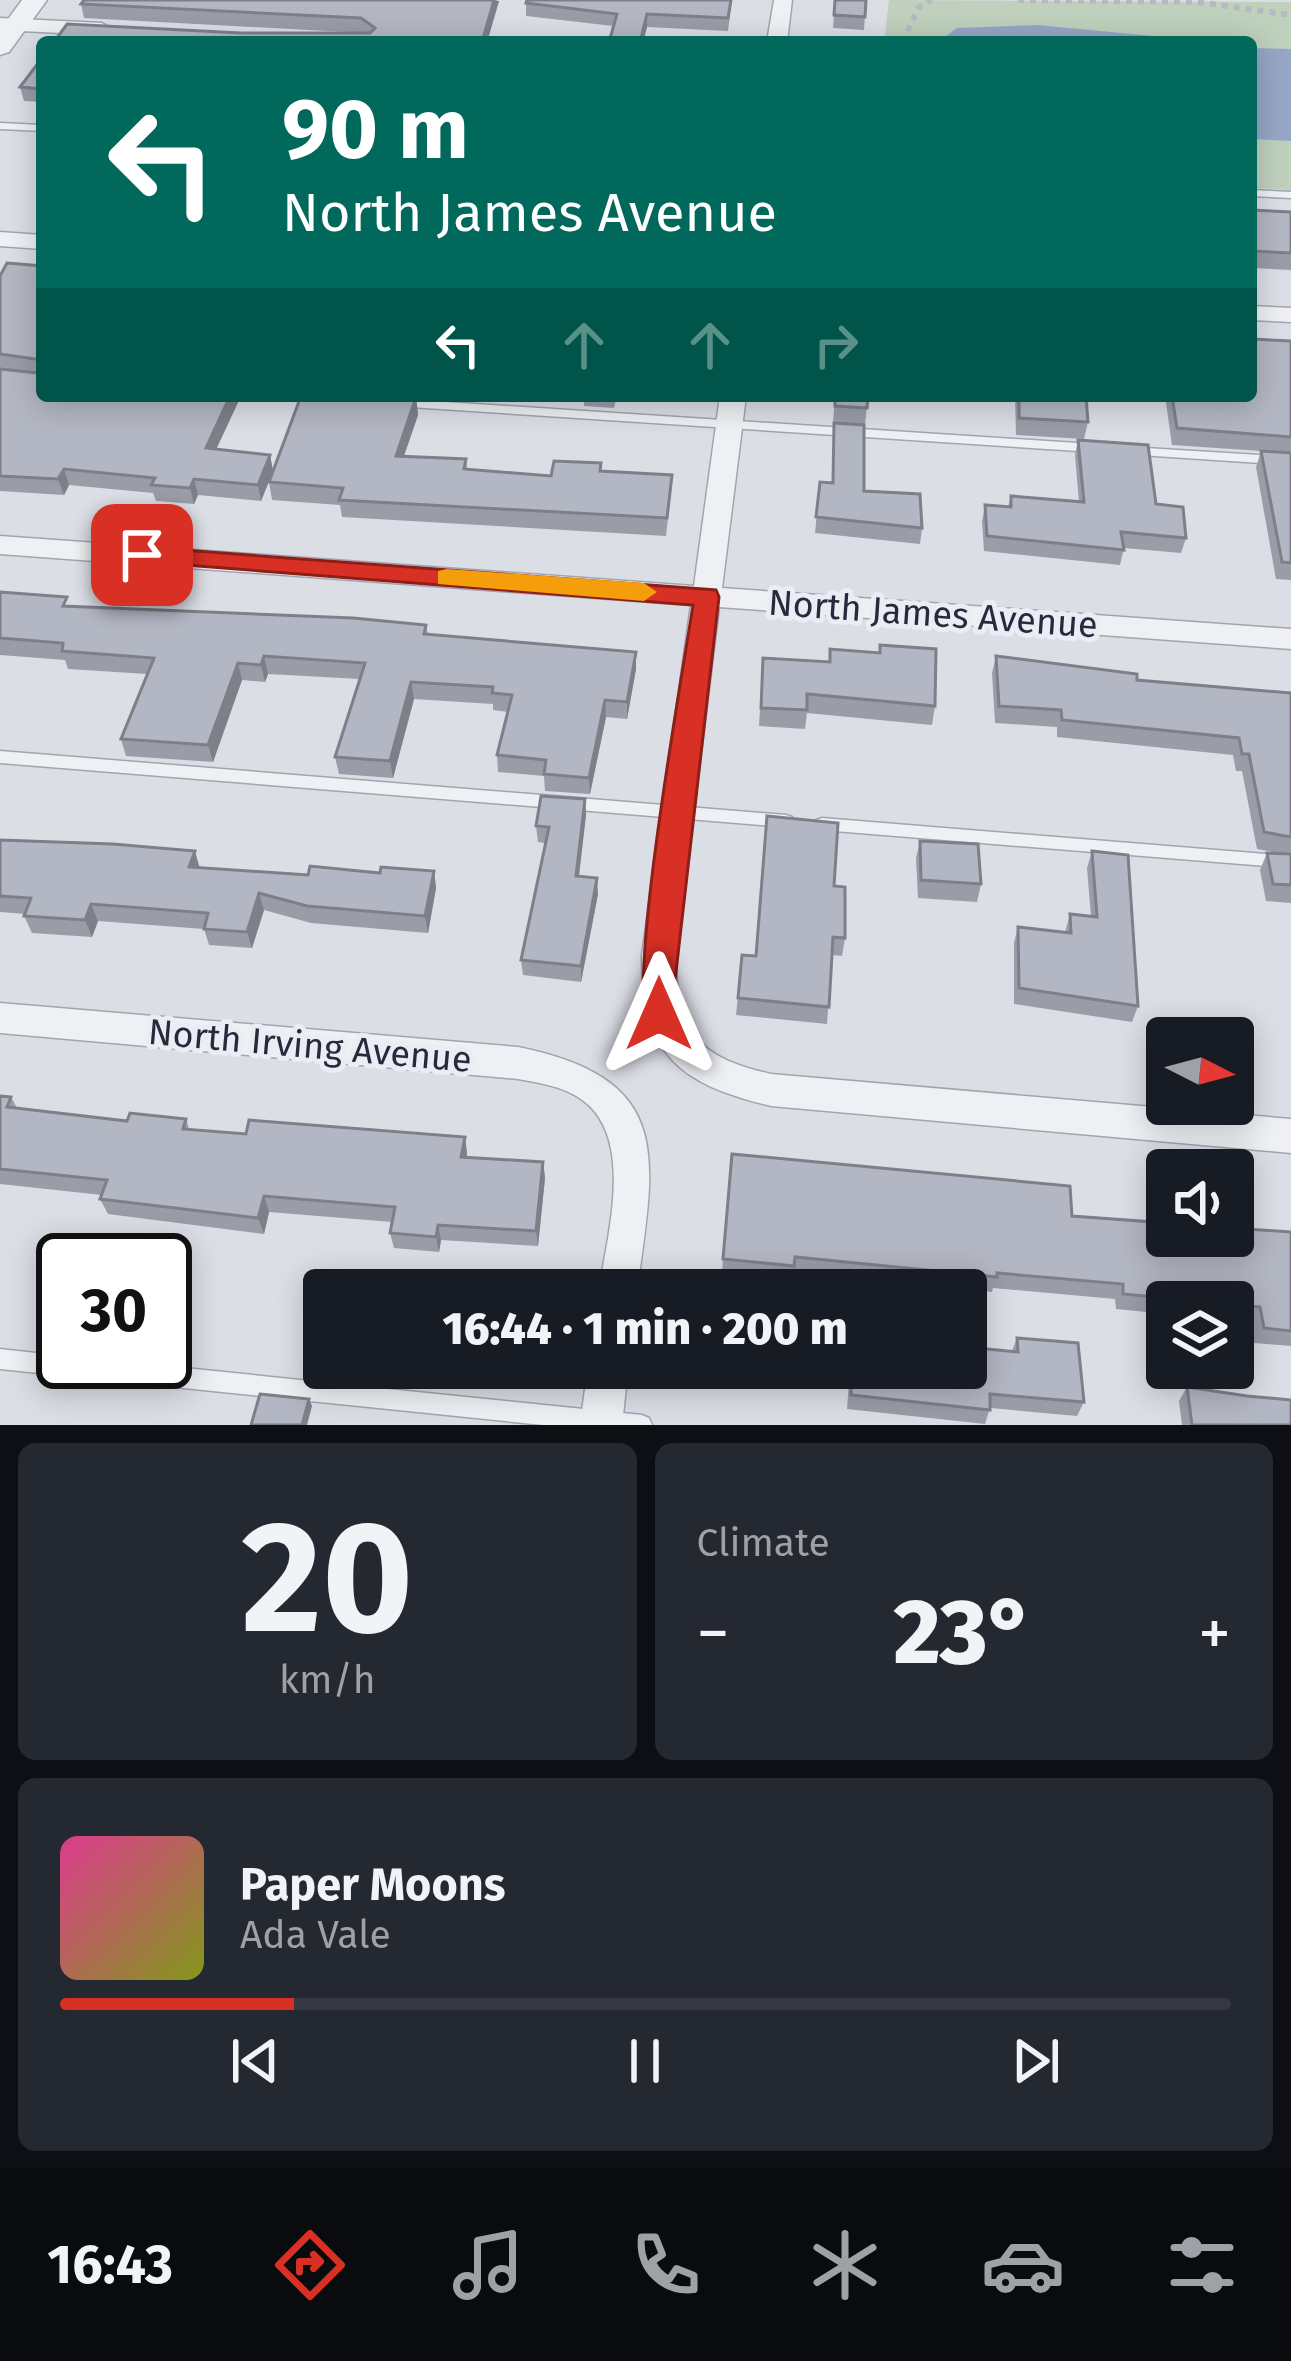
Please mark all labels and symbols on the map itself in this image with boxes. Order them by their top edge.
pin [91,504,193,606]
street label: North James Avenue [767,581,1099,647]
position arrow [596,951,722,1077]
street label: North Irving Avenue [146,1010,473,1082]
north arrow [1146,1017,1254,1125]
speed limit sign: 30 [36,1233,192,1389]

